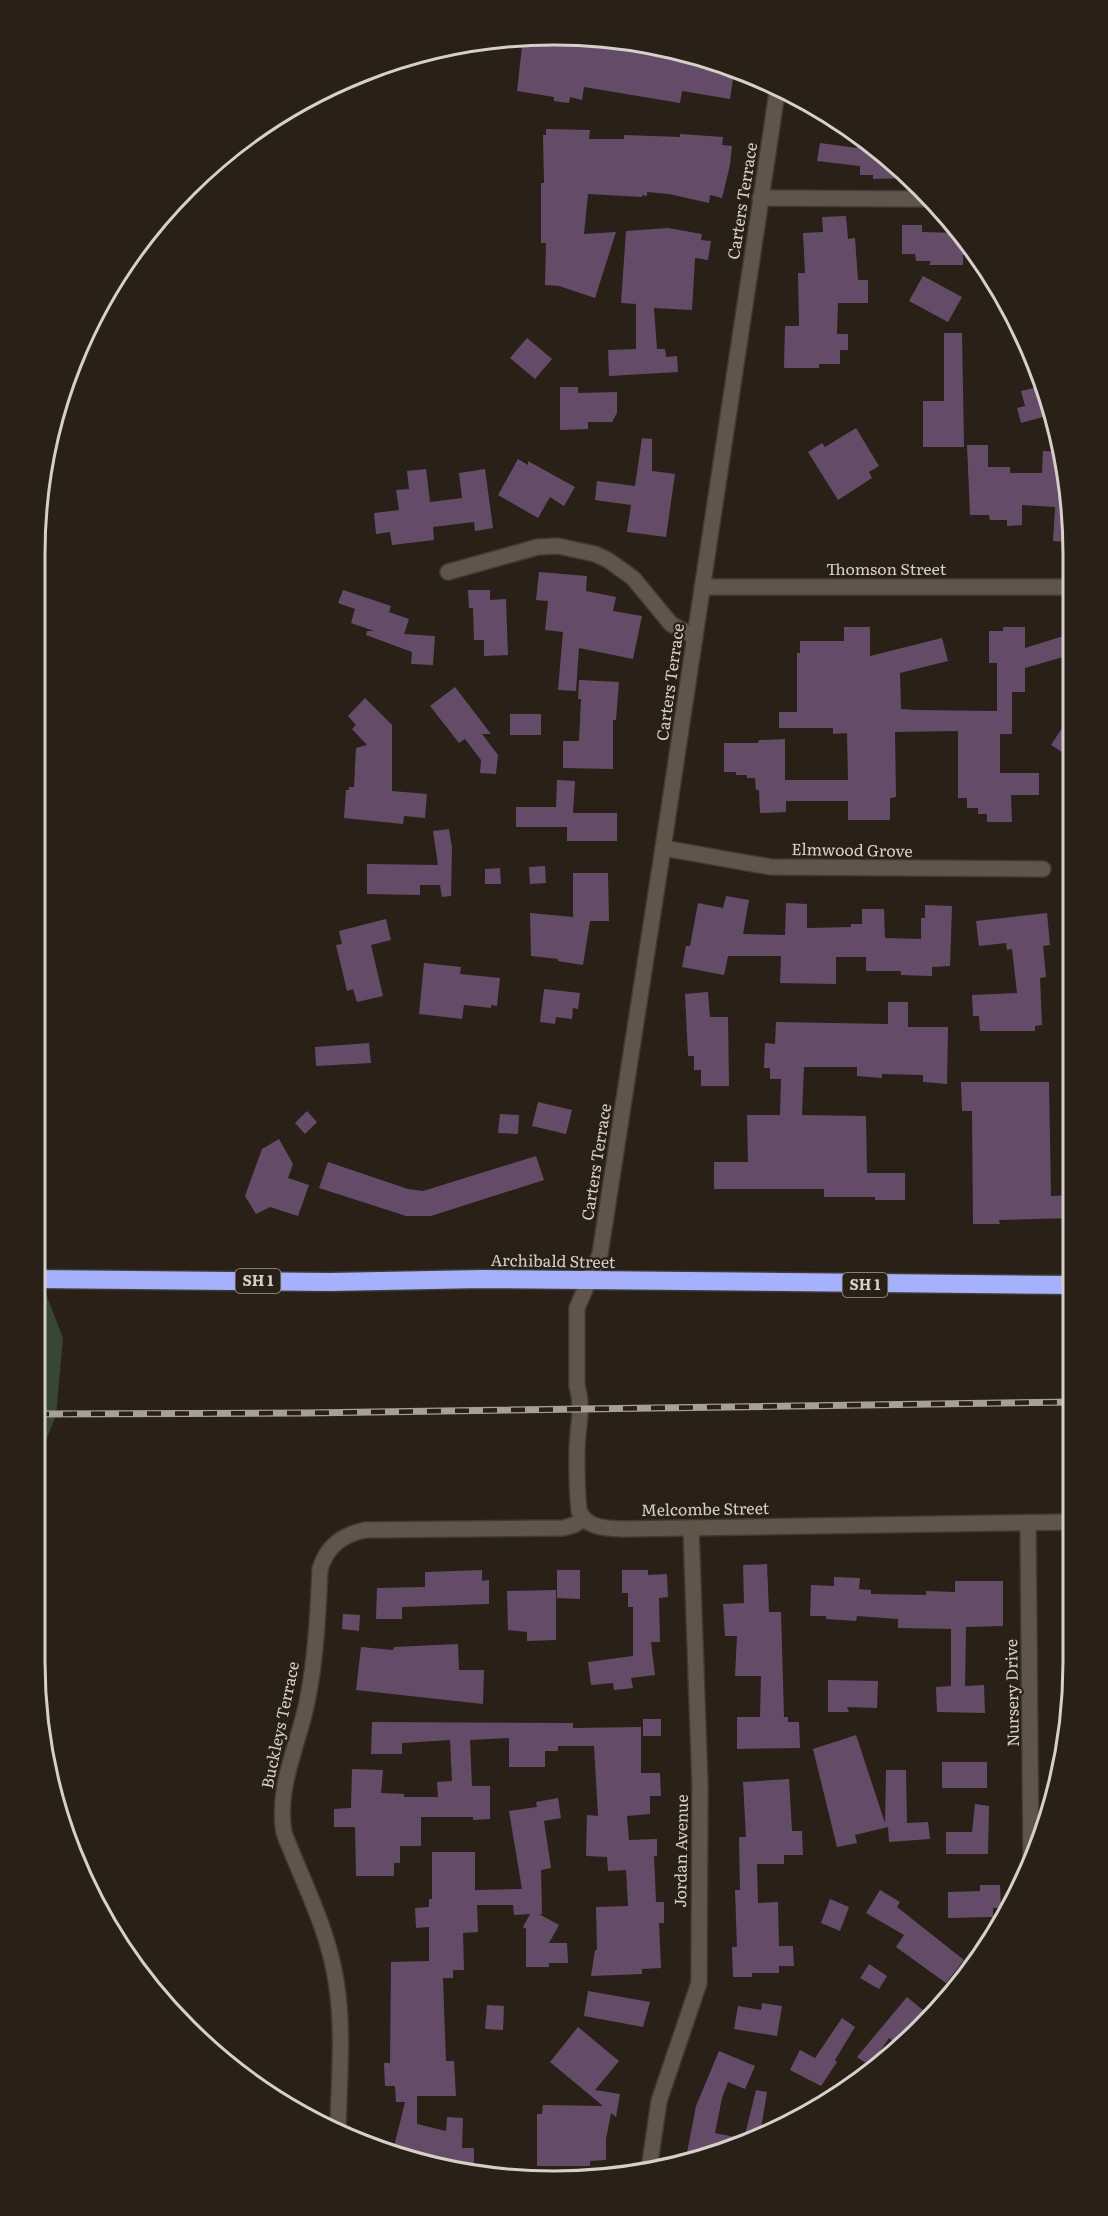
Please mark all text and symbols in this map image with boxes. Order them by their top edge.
street label: Carters Terrace [720,141,762,261]
street label: Thomson Street [826,556,947,580]
street label: Carters Terrace [649,622,689,742]
street label: Elmwood Grove [791,836,913,862]
street label: Carters Terrace [574,1102,616,1222]
street label: Archibald Street [491,1247,616,1273]
road number: SH 1 [236,1269,280,1293]
road number: SH 1 [842,1273,888,1297]
street label: Melcombe Street [641,1495,770,1521]
street label: Nursery Drive [998,1639,1024,1747]
street label: Buckleys Terrace [254,1659,304,1791]
street label: Jordan Avenue [667,1794,693,1908]

